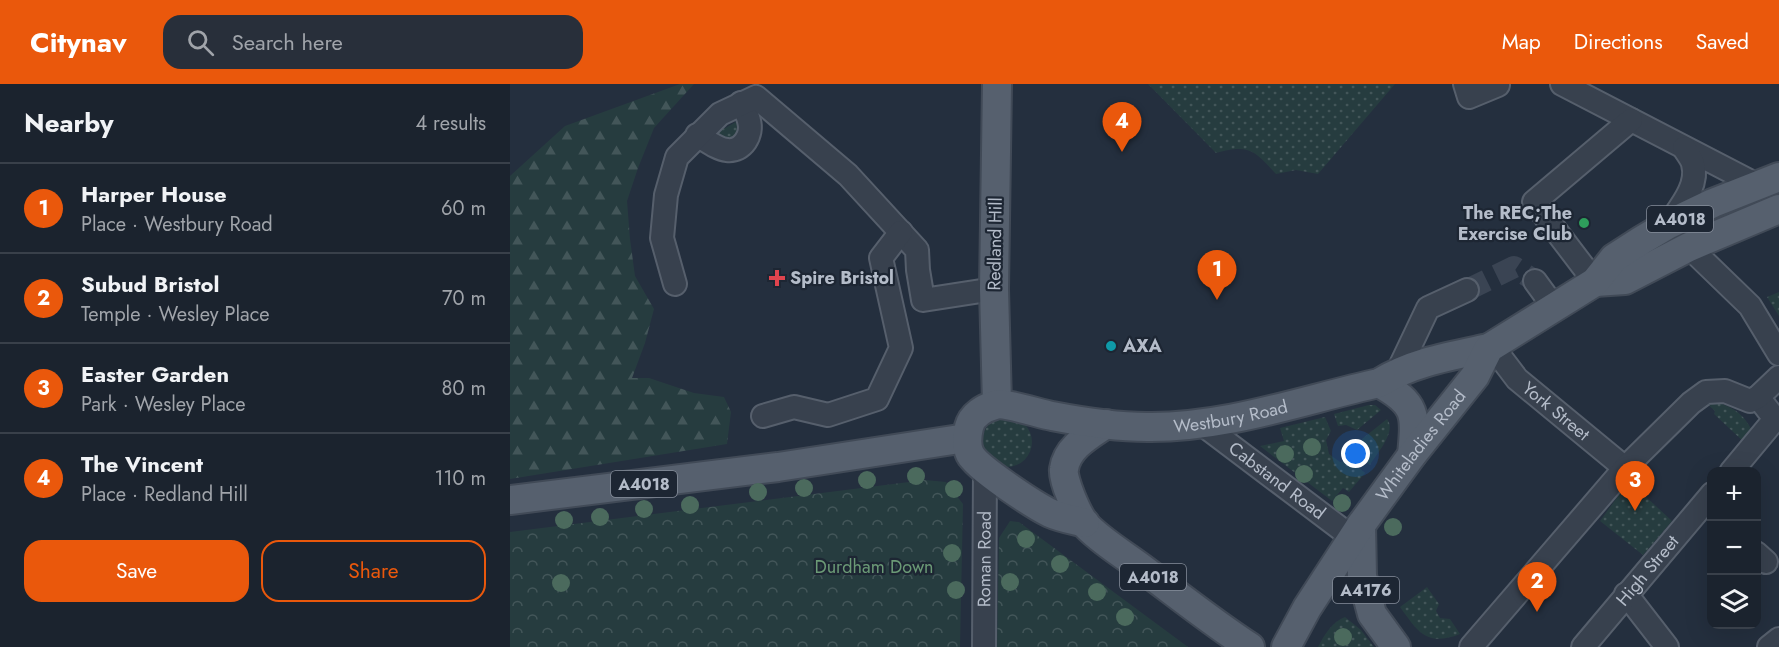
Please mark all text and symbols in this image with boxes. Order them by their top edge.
search box [163,15,583,69]
text: Citynav [30,22,127,63]
icon: search [184,26,217,59]
text: Search here [232,26,343,58]
text: Map [1502,27,1541,57]
text: Directions [1574,27,1663,57]
text: Saved [1696,27,1749,57]
pin: 4 [1102,103,1142,152]
text: Nearby [24,104,113,142]
text: 4 results [415,109,486,138]
text: Harper House [81,178,227,210]
text: 1 [38,194,49,223]
text: 60 m [441,194,486,223]
street label: Redland Hill [981,197,1009,291]
place label: The REC;The Exercise Club [1458,200,1572,247]
road number: A4018 [1647,206,1713,232]
text: Place · Westbury Road [81,210,273,239]
marker: The REC;The Exercise Club [1577,216,1591,230]
pin: 1 [1198,250,1236,300]
place label: Spire Bristol [790,265,894,291]
text: Subud Bristol [81,268,219,300]
marker: Spire Bristol [768,269,786,287]
text: 2 [37,284,50,313]
text: 70 m [442,284,486,313]
text: Temple · Wesley Place [81,300,270,329]
place label: AXA [1122,333,1163,359]
marker: AXA [1104,339,1118,353]
text: Easter Garden [81,358,229,390]
text: 3 [37,374,50,403]
text: 80 m [441,374,486,403]
street label: York Street [1517,375,1596,447]
street label: Whiteladies Road [1370,384,1472,506]
text: Park · Wesley Place [81,390,246,419]
street label: Westbury Road [1172,393,1290,439]
street label: Cabstand Road [1223,435,1331,526]
your location [1341,439,1370,468]
text: The Vincent [81,448,203,480]
pin: 3 [1616,462,1654,511]
text: 4 [37,464,50,493]
text: 110 m [434,464,486,493]
map controls [1707,467,1761,629]
button: + [1707,467,1761,521]
road number: A4018 [611,471,677,497]
text: Place · Redland Hill [81,480,248,509]
street label: Roman Road [971,511,998,607]
button: − [1707,521,1761,575]
street label: High Street [1610,529,1685,612]
button: Save [24,540,249,602]
button: Share [261,540,486,602]
park label: Durdham Down [814,554,934,580]
pin: 2 [1518,562,1556,612]
road number: A4018 [1120,564,1186,590]
button: layers [1707,575,1761,629]
road number: A4176 [1333,577,1399,603]

